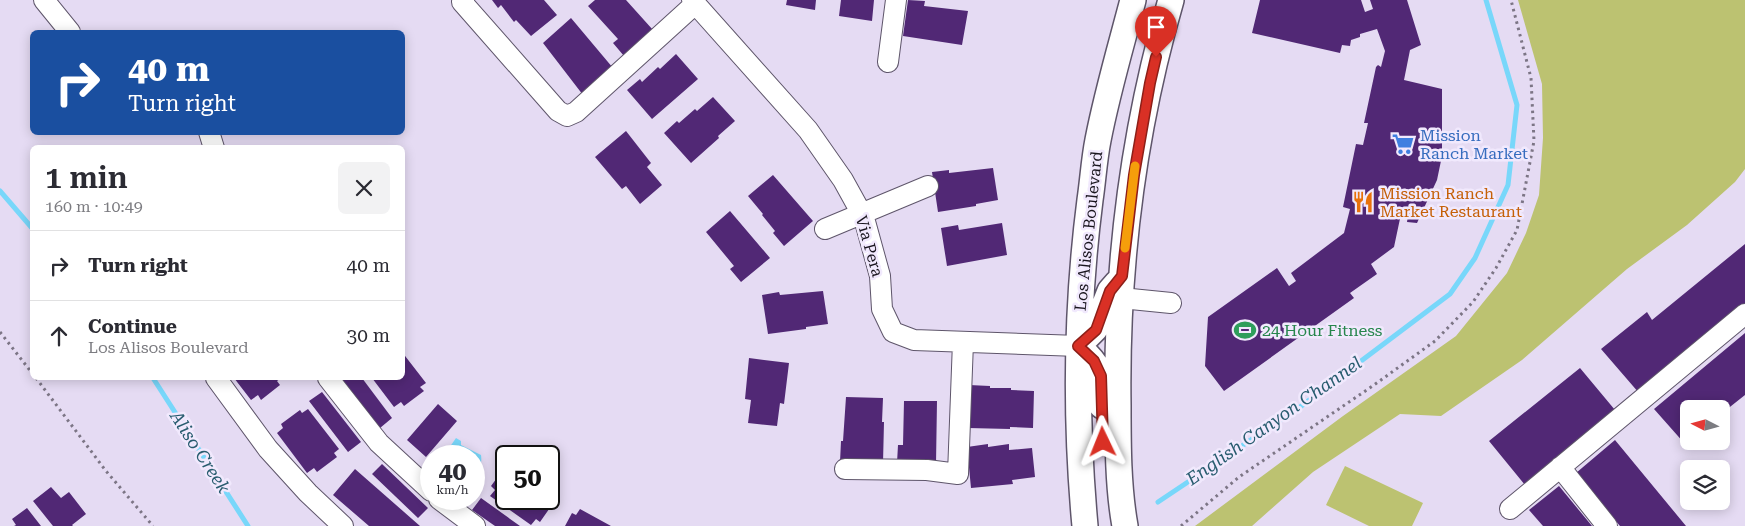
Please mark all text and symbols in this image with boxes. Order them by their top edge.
pin [1135,6,1177,57]
icon: arrive [1142,13,1170,41]
text: 40 m [128,49,210,90]
icon: right [45,50,110,115]
text: Turn right [128,91,236,116]
place label: Mission Ranch Market [1420,126,1528,163]
supermarket icon: Mission Ranch Market [1390,131,1416,157]
street label: Los Alisos Boulevard [1071,150,1106,312]
text: 1 min [45,160,128,195]
button: close [338,162,390,214]
place label: Mission Ranch Market Restaurant [1380,184,1522,221]
restaurant icon: Mission Ranch Market Restaurant [1350,189,1376,215]
text: 160 m · 10:49 [45,197,143,216]
street label: Via Pera [852,213,887,279]
icon: right [45,252,73,280]
text: Turn right [88,254,188,277]
text: 40 m [347,254,390,277]
text: Continue [88,315,177,338]
sports icon: 24 Hour Fitness [1232,317,1258,343]
place label: 24 Hour Fitness [1262,321,1383,340]
icon: ahead [45,322,73,350]
text: 30 m [347,324,390,347]
text: Los Alisos Boulevard [88,338,248,357]
water label: English Canyon Channel [1181,352,1365,490]
north arrow [1680,400,1730,450]
map controls [1680,400,1730,510]
water label: Aliso Creek [166,406,235,497]
position arrow [1076,415,1128,467]
speed limit sign: 50 [495,445,560,510]
text: 40 [438,457,467,486]
button: layers [1680,460,1730,510]
text: km/h [436,483,469,497]

